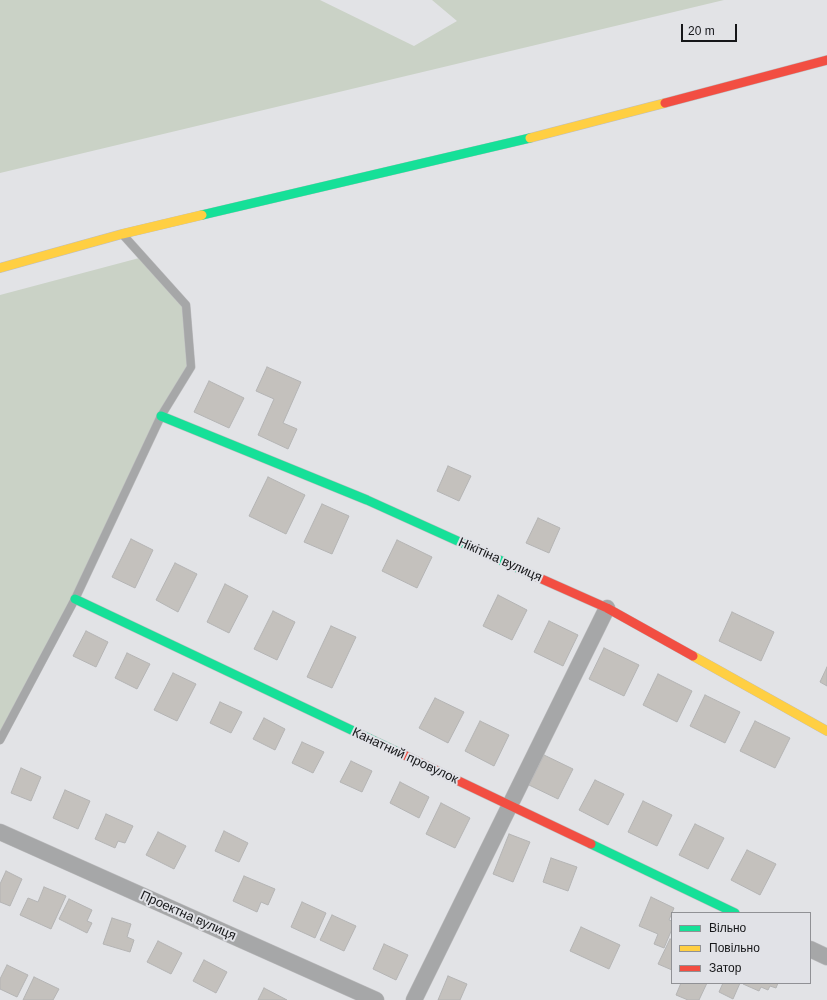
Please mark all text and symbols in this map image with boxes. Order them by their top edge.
scale bar [683,16,739,42]
text: 20 m [688,24,715,38]
street label: Нікітіна вулиця [456,535,544,585]
street label: Канатний провулок [350,725,460,787]
street label: Проектна вулиця [138,888,238,944]
legend [671,912,811,984]
text: Вільно [709,921,746,935]
text: Повільно [709,941,760,955]
text: Затор [709,961,741,975]

